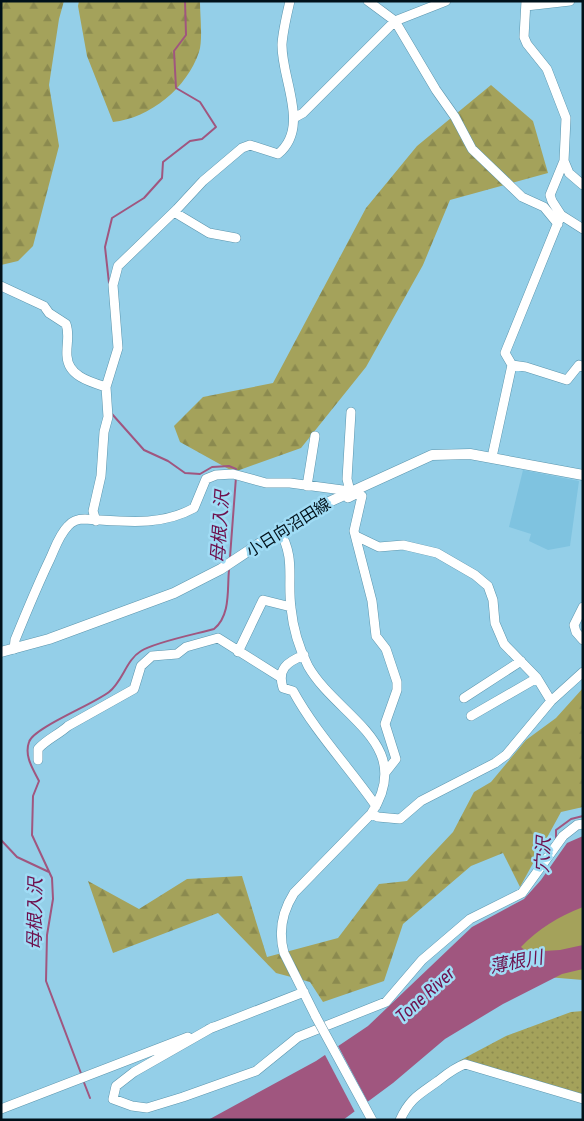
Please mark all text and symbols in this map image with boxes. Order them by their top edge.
water label: 母根入沢 [207,488,233,564]
street label: 小日向沼田線 [243,494,334,561]
water label: 穴沢 [531,834,554,873]
water label: 母根入沢 [23,876,46,950]
water label: 薄根川 [487,946,546,977]
water label: Tone River [391,962,459,1026]

